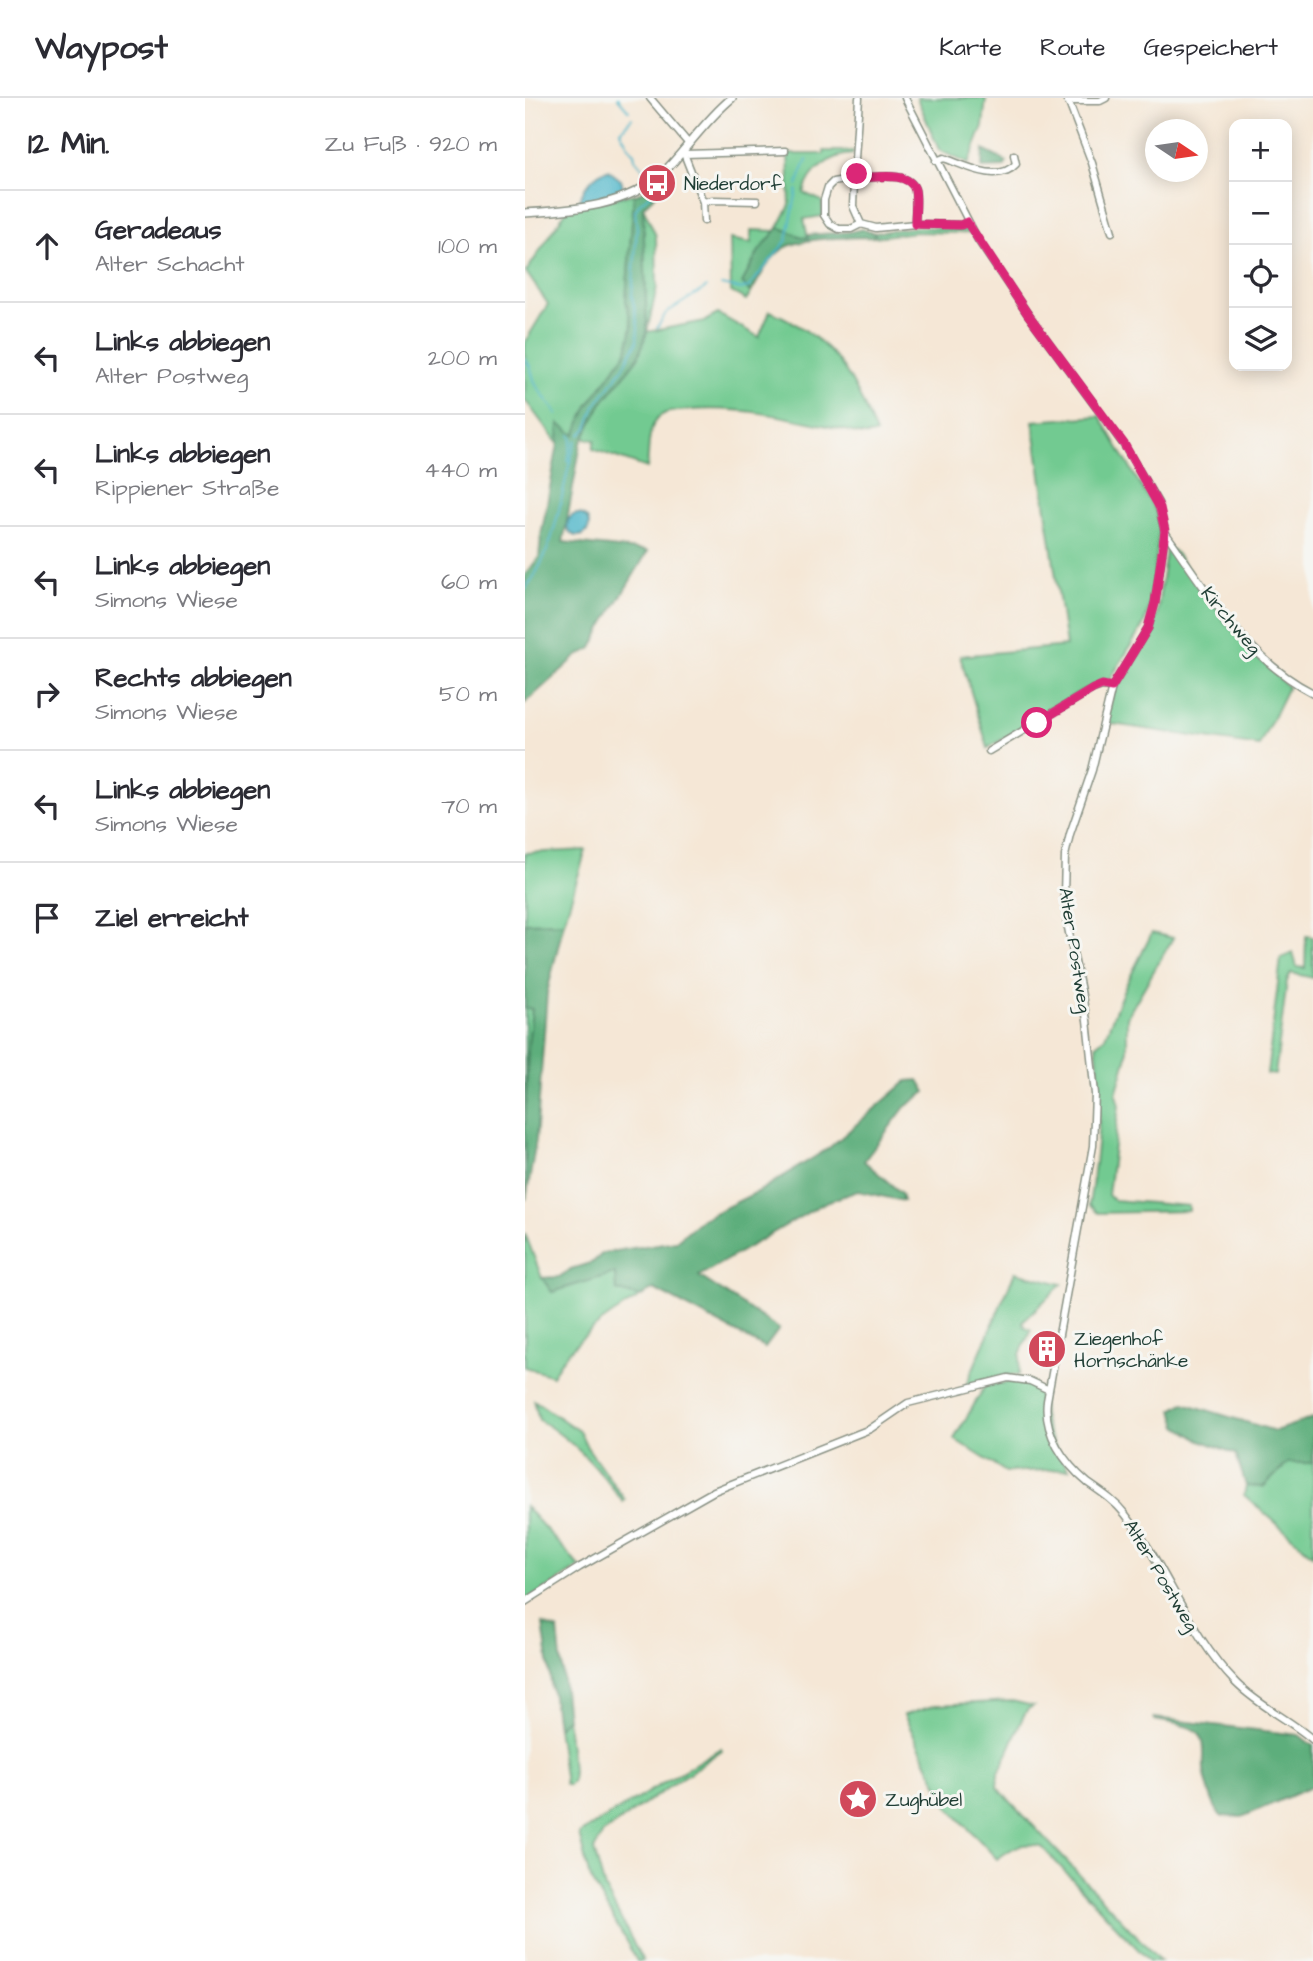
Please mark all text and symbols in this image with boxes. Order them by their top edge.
text: Waypost [35,25,168,71]
text: Karte [939,31,1002,65]
text: Route [1040,31,1105,65]
text: Gespeichert [1143,31,1278,65]
north arrow [1145,119,1208,182]
map controls [1229,119,1292,371]
button: + [1229,119,1292,182]
text: 12 Min. [28,123,110,165]
text: Zu Fuß · 920 m [325,128,497,160]
route end [841,158,872,189]
bus stop icon: Niederdorf [636,162,678,204]
place label: Niederdorf [684,171,782,198]
button: − [1229,182,1292,245]
text: Geradeaus [95,212,222,248]
icon: ahead [28,227,66,265]
text: 100 m [438,230,497,262]
button: locate [1229,245,1292,308]
text: Alter Schacht [95,248,245,280]
button: layers [1229,308,1292,371]
text: Links abbiegen [95,324,270,360]
icon: left [28,339,66,377]
text: 200 m [428,342,497,374]
text: Alter Postweg [95,360,248,392]
text: Links abbiegen [95,436,270,472]
icon: left [28,451,66,489]
text: 440 m [424,454,497,486]
text: Rippiener Straße [95,472,280,504]
text: Links abbiegen [95,548,270,584]
icon: left [28,563,66,601]
text: 60 m [441,566,497,598]
street label: Kirchweg [1193,581,1268,662]
text: Simons Wiese [95,584,238,616]
text: Rechts abbiegen [95,660,292,696]
icon: right [28,675,66,713]
text: 50 m [439,678,497,710]
text: Simons Wiese [95,696,238,728]
route start [1021,707,1052,738]
text: Links abbiegen [95,772,270,808]
icon: left [28,787,66,825]
text: 70 m [441,790,497,822]
text: Simons Wiese [95,808,238,840]
street label: Alter Postweg [1050,886,1098,1015]
icon: arrive [28,899,66,937]
text: Ziel erreicht [95,900,249,936]
place label: Ziegenhof Hornschänke [1074,1326,1188,1375]
building icon: Ziegenhof Hornschänke [1026,1328,1068,1370]
street label: Alter Postweg [1116,1515,1205,1638]
place icon: Zughübel [837,1778,879,1820]
place label: Zughübel [885,1787,962,1815]

